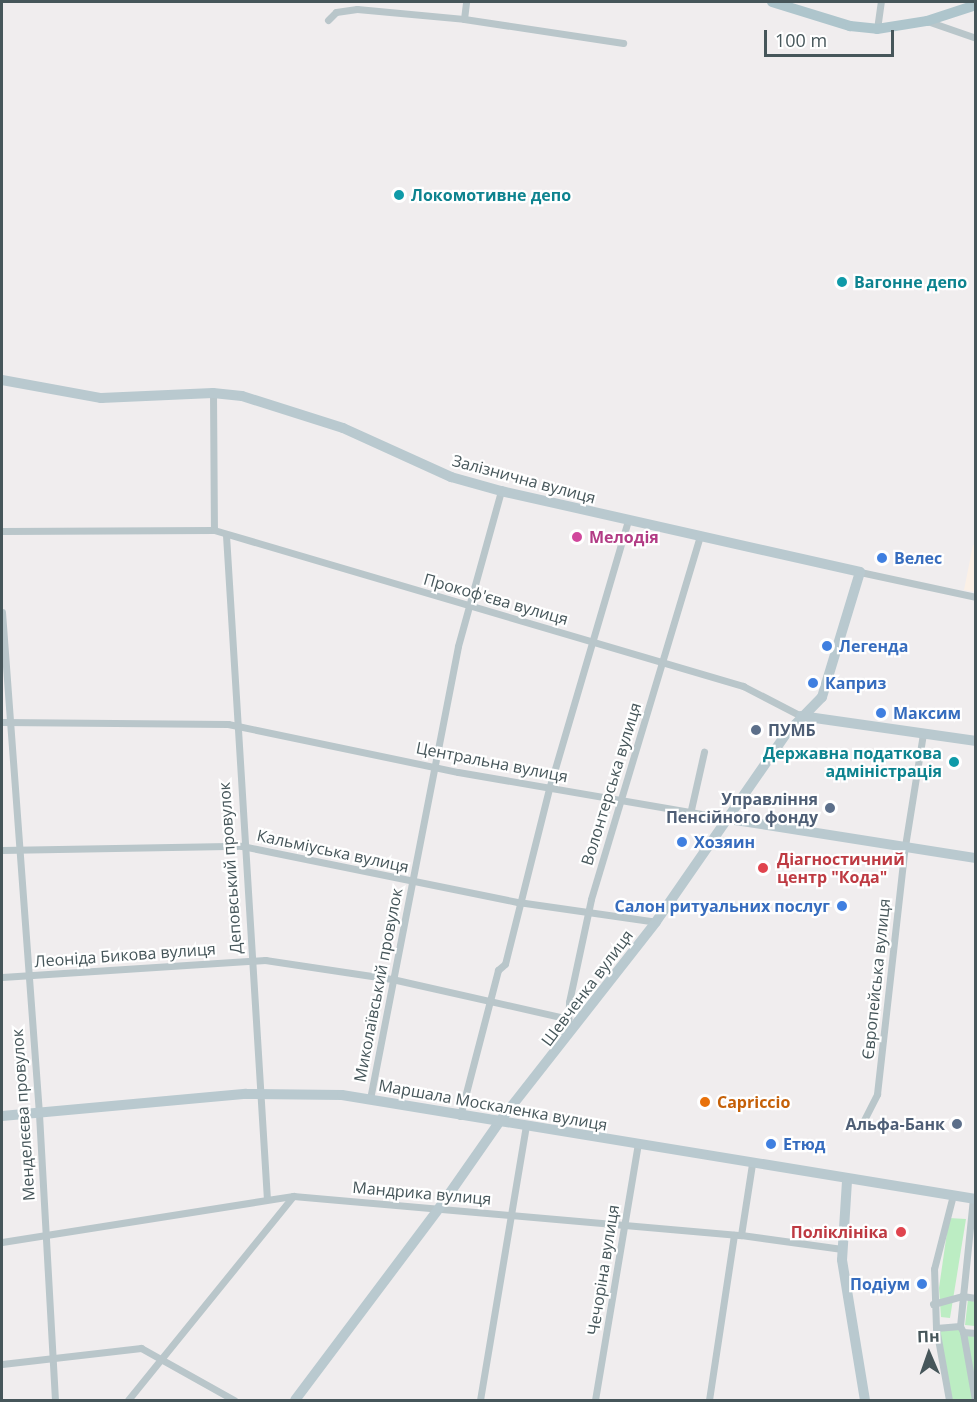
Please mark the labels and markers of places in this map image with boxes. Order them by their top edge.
place label: Локомотивне депо [411,185,571,205]
marker: Локомотивне депо [392,188,406,202]
place label: Вагонне депо [854,272,967,292]
marker: Вагонне депо [835,275,849,289]
place label: Мелодія [589,527,659,547]
marker: Мелодія [570,530,584,544]
place label: Велес [894,548,942,568]
marker: Велес [875,551,889,565]
place label: Легенда [839,636,908,656]
marker: Легенда [820,639,834,653]
place label: Каприз [825,673,886,693]
marker: Каприз [806,676,820,690]
place label: Максим [893,703,961,723]
marker: Максим [874,706,888,720]
place label: ПУМБ [768,720,816,740]
marker: ПУМБ [749,723,763,737]
place label: Державна податкова адміністрація [763,743,942,781]
marker: Державна податкова адміністрація [947,755,961,769]
place label: Управління Пенсійного фонду [666,789,818,827]
marker: Управління Пенсійного фонду [823,801,837,815]
place label: Хозяин [694,832,755,852]
marker: Хозяин [675,835,689,849]
place label: Діагностичний центр "Кода" [777,849,905,887]
marker: Діагностичний центр "Кода" [754,859,772,877]
place label: Салон ритуальних послуг [615,896,830,916]
marker: Салон ритуальних послуг [835,899,849,913]
place label: Capriccio [717,1092,790,1112]
marker: Capriccio [698,1095,712,1109]
place label: Альфа-Банк [846,1114,945,1134]
marker: Альфа-Банк [950,1117,964,1131]
place label: Етюд [783,1134,825,1154]
marker: Етюд [764,1137,778,1151]
place label: Поліклініка [791,1222,888,1242]
marker: Поліклініка [892,1223,910,1241]
place label: Подіум [850,1274,910,1294]
marker: Подіум [915,1277,929,1291]

